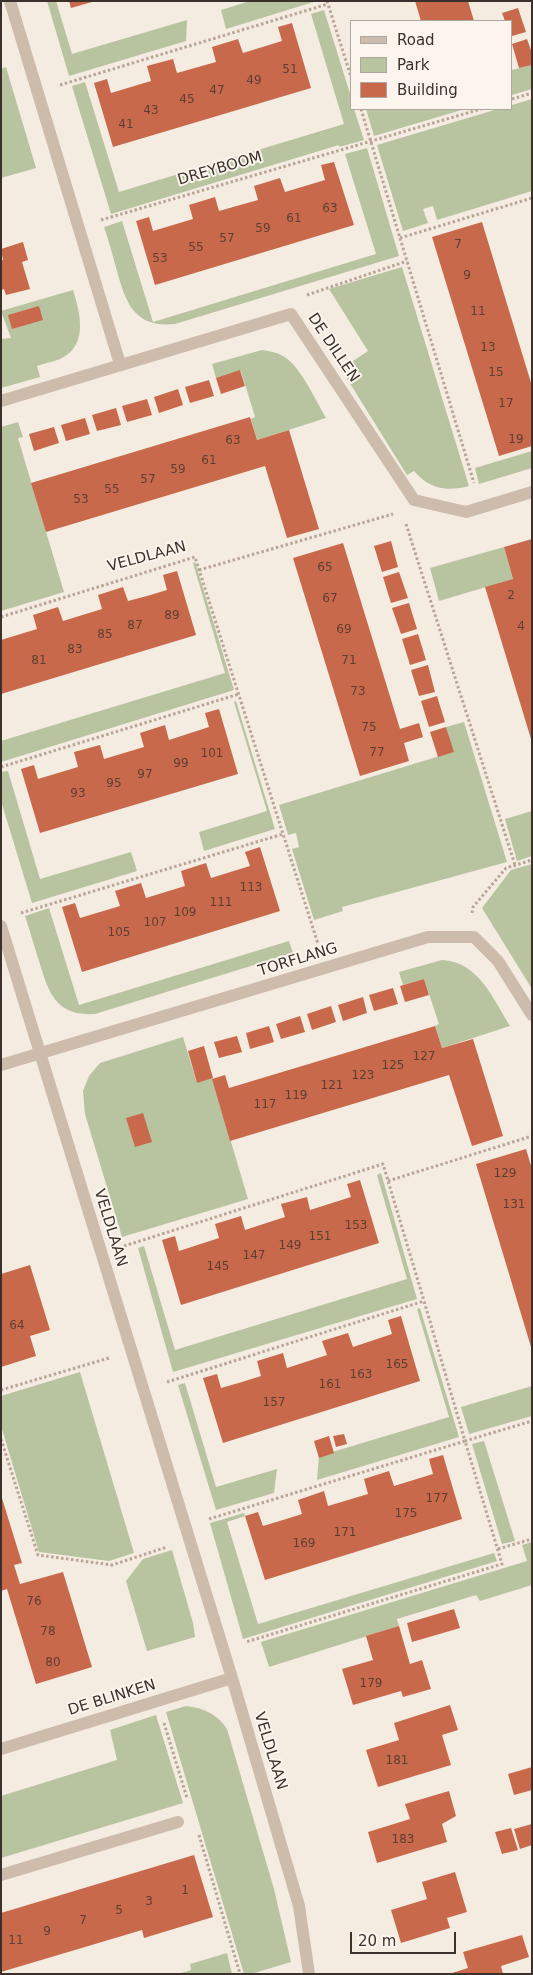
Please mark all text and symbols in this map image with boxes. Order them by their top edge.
legend [350,20,513,110]
text: Road [397,31,435,49]
text: Park [397,56,429,74]
house number: 51 [282,63,298,77]
house number: 49 [246,74,262,88]
text: Building [397,81,458,99]
house number: 47 [209,84,225,98]
house number: 45 [179,93,195,107]
house number: 43 [143,104,159,118]
house number: 41 [118,118,134,132]
street label: DREYBOOM [176,148,264,190]
house number: 63 [322,202,338,216]
house number: 61 [286,212,302,226]
house number: 59 [255,222,271,236]
house number: 57 [219,232,235,246]
house number: 7 [454,238,462,252]
house number: 55 [188,241,204,255]
house number: 53 [152,252,168,266]
house number: 9 [463,269,471,283]
house number: 11 [470,305,486,319]
street label: DE DILLEN [303,310,363,386]
house number: 13 [480,341,496,355]
house number: 15 [488,366,504,380]
house number: 17 [498,397,514,411]
house number: 19 [508,433,524,447]
house number: 63 [225,434,241,448]
house number: 61 [201,454,217,468]
house number: 59 [170,463,186,477]
house number: 57 [140,473,156,487]
house number: 55 [104,483,120,497]
house number: 53 [73,493,89,507]
street label: VELDLAAN [106,538,188,576]
house number: 65 [317,561,333,575]
house number: 2 [507,589,515,603]
house number: 67 [322,592,338,606]
house number: 89 [164,609,180,623]
house number: 87 [127,619,143,633]
house number: 4 [517,620,525,634]
house number: 69 [336,623,352,637]
house number: 85 [97,628,113,642]
house number: 83 [67,643,83,657]
house number: 81 [31,654,47,668]
house number: 71 [341,654,357,668]
house number: 73 [350,685,366,699]
house number: 75 [361,721,377,735]
house number: 77 [369,746,385,760]
house number: 101 [201,747,223,761]
house number: 99 [173,757,189,771]
house number: 97 [137,768,153,782]
house number: 95 [106,777,122,791]
house number: 93 [70,787,86,801]
house number: 113 [240,881,262,895]
house number: 111 [210,896,232,910]
house number: 109 [174,906,196,920]
house number: 107 [144,916,166,930]
house number: 105 [108,926,130,940]
street label: TORFLANG [256,939,340,981]
house number: 127 [413,1050,435,1064]
house number: 125 [382,1059,404,1073]
house number: 123 [352,1069,374,1083]
house number: 121 [321,1079,343,1093]
house number: 119 [285,1089,307,1103]
house number: 117 [254,1098,276,1112]
house number: 129 [494,1167,516,1181]
street label: VELDLAAN [90,1187,130,1269]
house number: 131 [503,1198,525,1212]
house number: 153 [345,1219,367,1233]
house number: 151 [309,1230,331,1244]
house number: 149 [279,1239,301,1253]
house number: 147 [243,1249,265,1263]
house number: 145 [207,1260,229,1274]
house number: 64 [9,1319,25,1333]
house number: 165 [386,1358,408,1372]
house number: 163 [350,1368,372,1382]
house number: 161 [319,1378,341,1392]
house number: 157 [263,1396,285,1410]
house number: 177 [426,1492,448,1506]
house number: 175 [395,1507,417,1521]
house number: 171 [334,1526,356,1540]
house number: 169 [293,1537,315,1551]
house number: 76 [26,1595,42,1609]
house number: 78 [40,1625,56,1639]
house number: 80 [45,1656,61,1670]
street label: DE BLINKEN [66,1676,158,1720]
house number: 179 [360,1677,382,1691]
street label: VELDLAAN [250,1710,290,1792]
house number: 181 [386,1754,408,1768]
house number: 183 [392,1833,414,1847]
house number: 1 [181,1884,189,1898]
house number: 3 [145,1895,153,1909]
house number: 5 [115,1904,123,1918]
house number: 7 [79,1914,87,1928]
scale bar [353,1922,459,1954]
house number: 9 [43,1925,51,1939]
text: 20 m [358,1932,396,1950]
house number: 11 [8,1934,24,1948]

